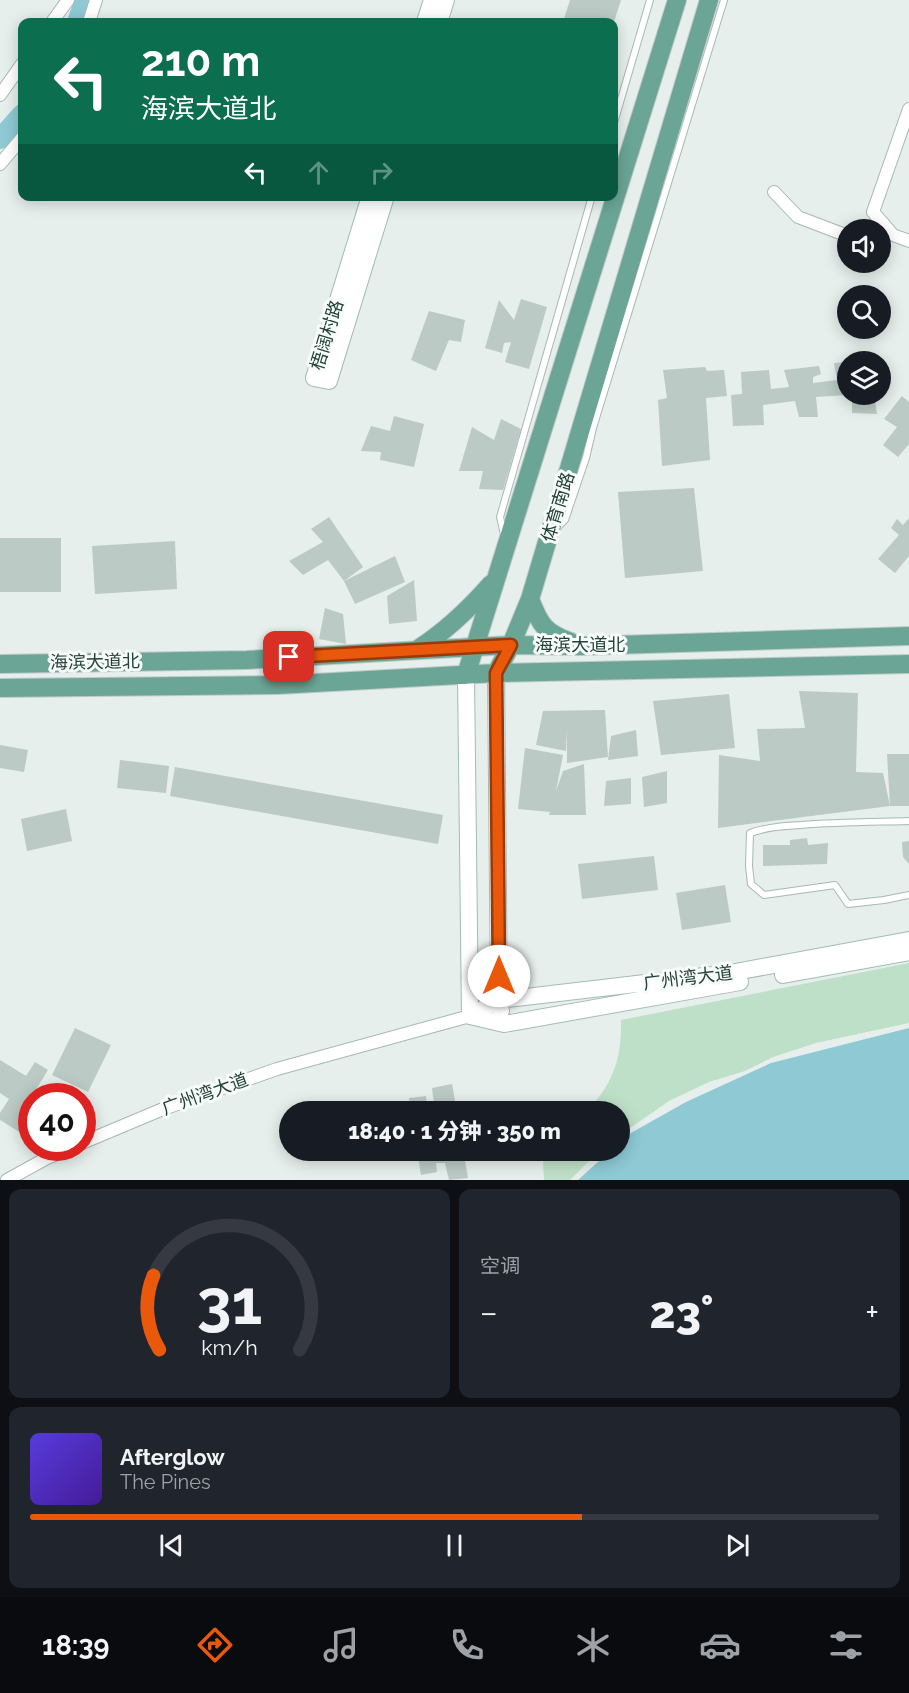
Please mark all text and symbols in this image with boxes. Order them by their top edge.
text: 210 m [141,37,260,86]
icon: left [42,42,120,120]
text: 海滨大道北 [141,93,276,124]
icon: left [239,156,272,189]
icon: ahead [302,156,335,189]
icon: right [365,156,398,189]
map controls [837,219,891,405]
button: sound [837,219,891,273]
button: search [837,285,891,339]
street label: 梧阔村路 [306,297,347,372]
button: layers [837,351,891,405]
street label: 体育南路 [537,469,578,544]
pin [263,631,314,682]
street label: 海滨大道北 [535,634,625,655]
icon: arrive [272,640,305,673]
street label: 海滨大道北 [50,650,140,673]
position arrow [467,944,531,1008]
street label: 广州湾大道 [642,962,734,993]
street label: 广州湾大道 [159,1068,251,1119]
speed limit sign: 40 [18,1083,96,1161]
text: 18:40 · 1 分钟 · 350 m [348,1118,561,1144]
text: 空调 [480,1254,520,1278]
text: 31 [197,1265,262,1339]
text: 23° [649,1286,714,1339]
text: − [480,1293,498,1332]
text: + [865,1293,879,1332]
text: km/h [201,1336,258,1361]
text: Afterglow [120,1444,225,1470]
text: The Pines [120,1470,211,1494]
icon: previous [155,1529,188,1562]
icon: pause [438,1529,471,1562]
icon: next [721,1529,754,1562]
icon: directions [194,1624,236,1666]
icon: music [320,1624,362,1666]
icon: phone [446,1624,488,1666]
icon: climate [572,1624,614,1666]
icon: car [699,1624,741,1666]
icon: filters [825,1624,867,1666]
text: 18:39 [42,1630,109,1661]

